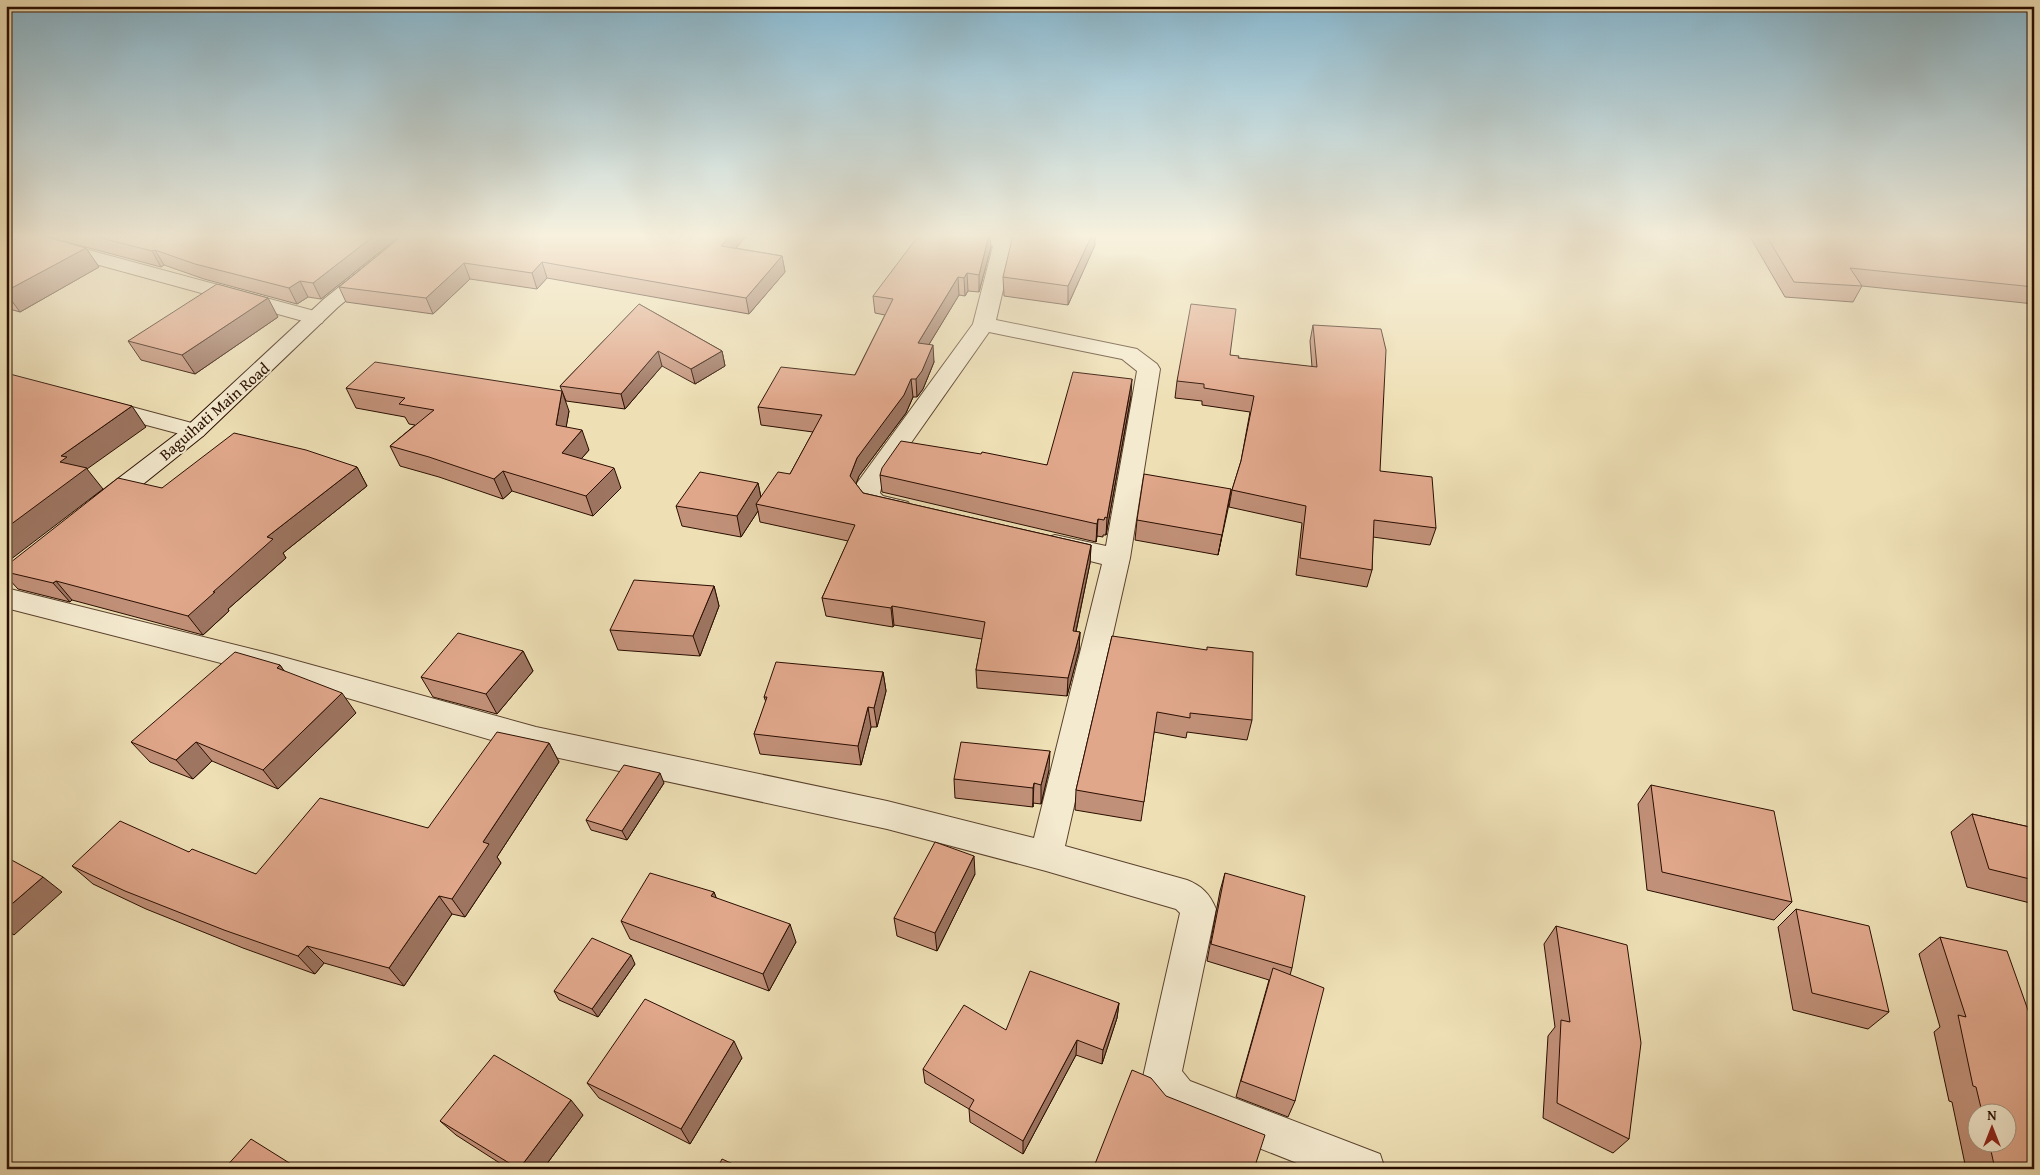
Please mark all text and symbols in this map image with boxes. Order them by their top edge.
street label: Baguihati Main Road [154,356,275,466]
north arrow [1968,1102,2018,1152]
text: N [1987,1105,1997,1125]

